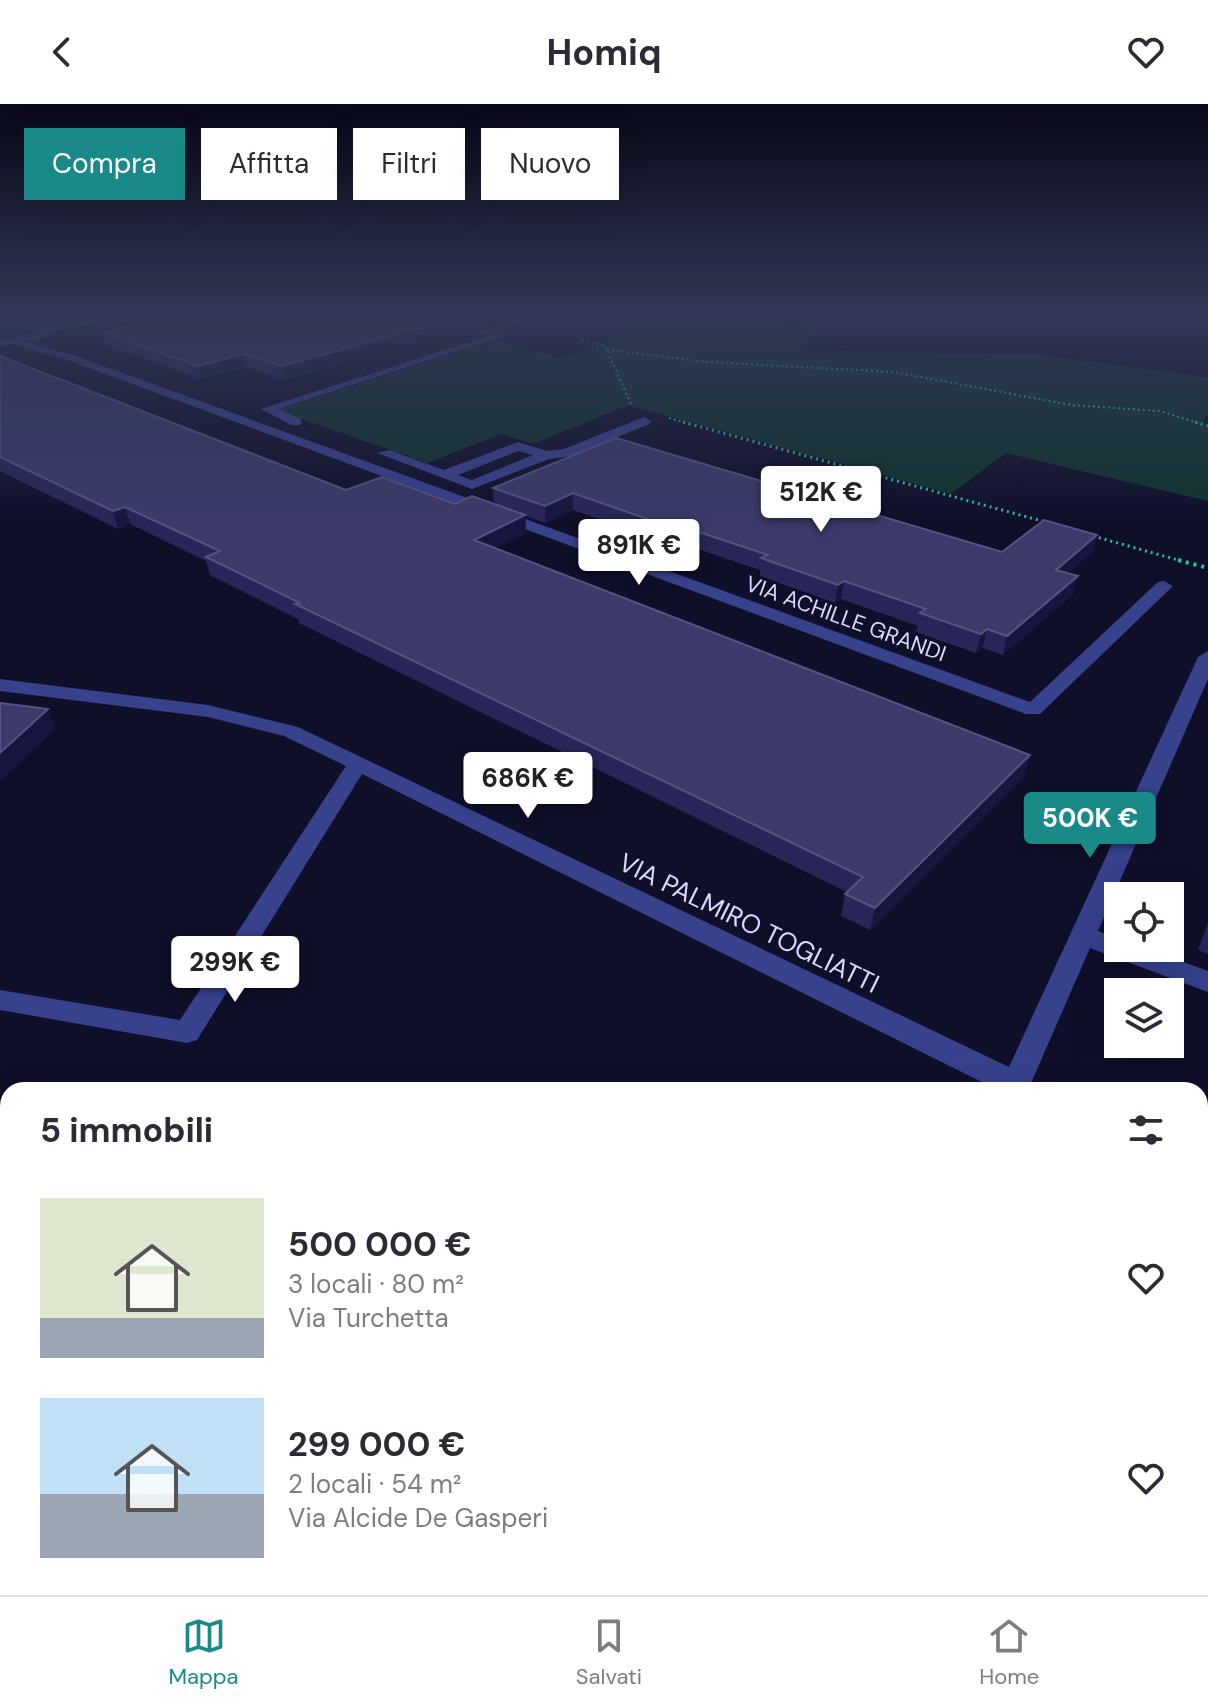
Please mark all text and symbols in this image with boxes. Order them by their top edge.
text: Homiq [547,29,661,76]
icon: back [40,30,84,74]
icon: heart [1124,30,1168,74]
chip: Compra [24,128,185,200]
chip: Affitta [201,128,337,200]
chip: Filtri [353,128,465,200]
chip: Nuovo [481,128,619,200]
pin: 512K € [756,466,886,534]
text: 512K € [779,475,863,509]
pin: 891K € [574,519,704,587]
text: 891K € [596,528,682,562]
street label: VIA ACHILLE GRANDI [742,569,950,668]
pin: 686K € [463,752,593,820]
text: 686K € [481,761,575,795]
pin: 500K € [1025,792,1155,860]
text: 500K € [1042,801,1138,835]
street label: VIA PALMIRO TOGLIATTI [613,845,885,1001]
map controls [1104,882,1184,1058]
button: locate [1104,882,1184,962]
pin: 299K € [170,936,300,1004]
text: 299K € [189,945,281,979]
button: layers [1104,978,1184,1058]
text: 5 immobili [40,1108,213,1153]
icon: filters [1124,1108,1168,1152]
text: 500 000 € [288,1222,472,1267]
icon: home [104,1230,200,1326]
icon: heart [1124,1256,1168,1300]
text: 3 locali · 80 m² [288,1267,464,1301]
text: Via Turchetta [288,1301,449,1335]
text: 299 000 € [288,1422,465,1467]
icon: home [104,1430,200,1526]
icon: heart [1124,1456,1168,1500]
text: 2 locali · 54 m² [288,1467,461,1501]
text: Via Alcide De Gasperi [288,1501,548,1535]
tab: Mappa [169,1614,239,1691]
tab: Salvati [576,1614,642,1691]
tab: Home [979,1614,1039,1691]

